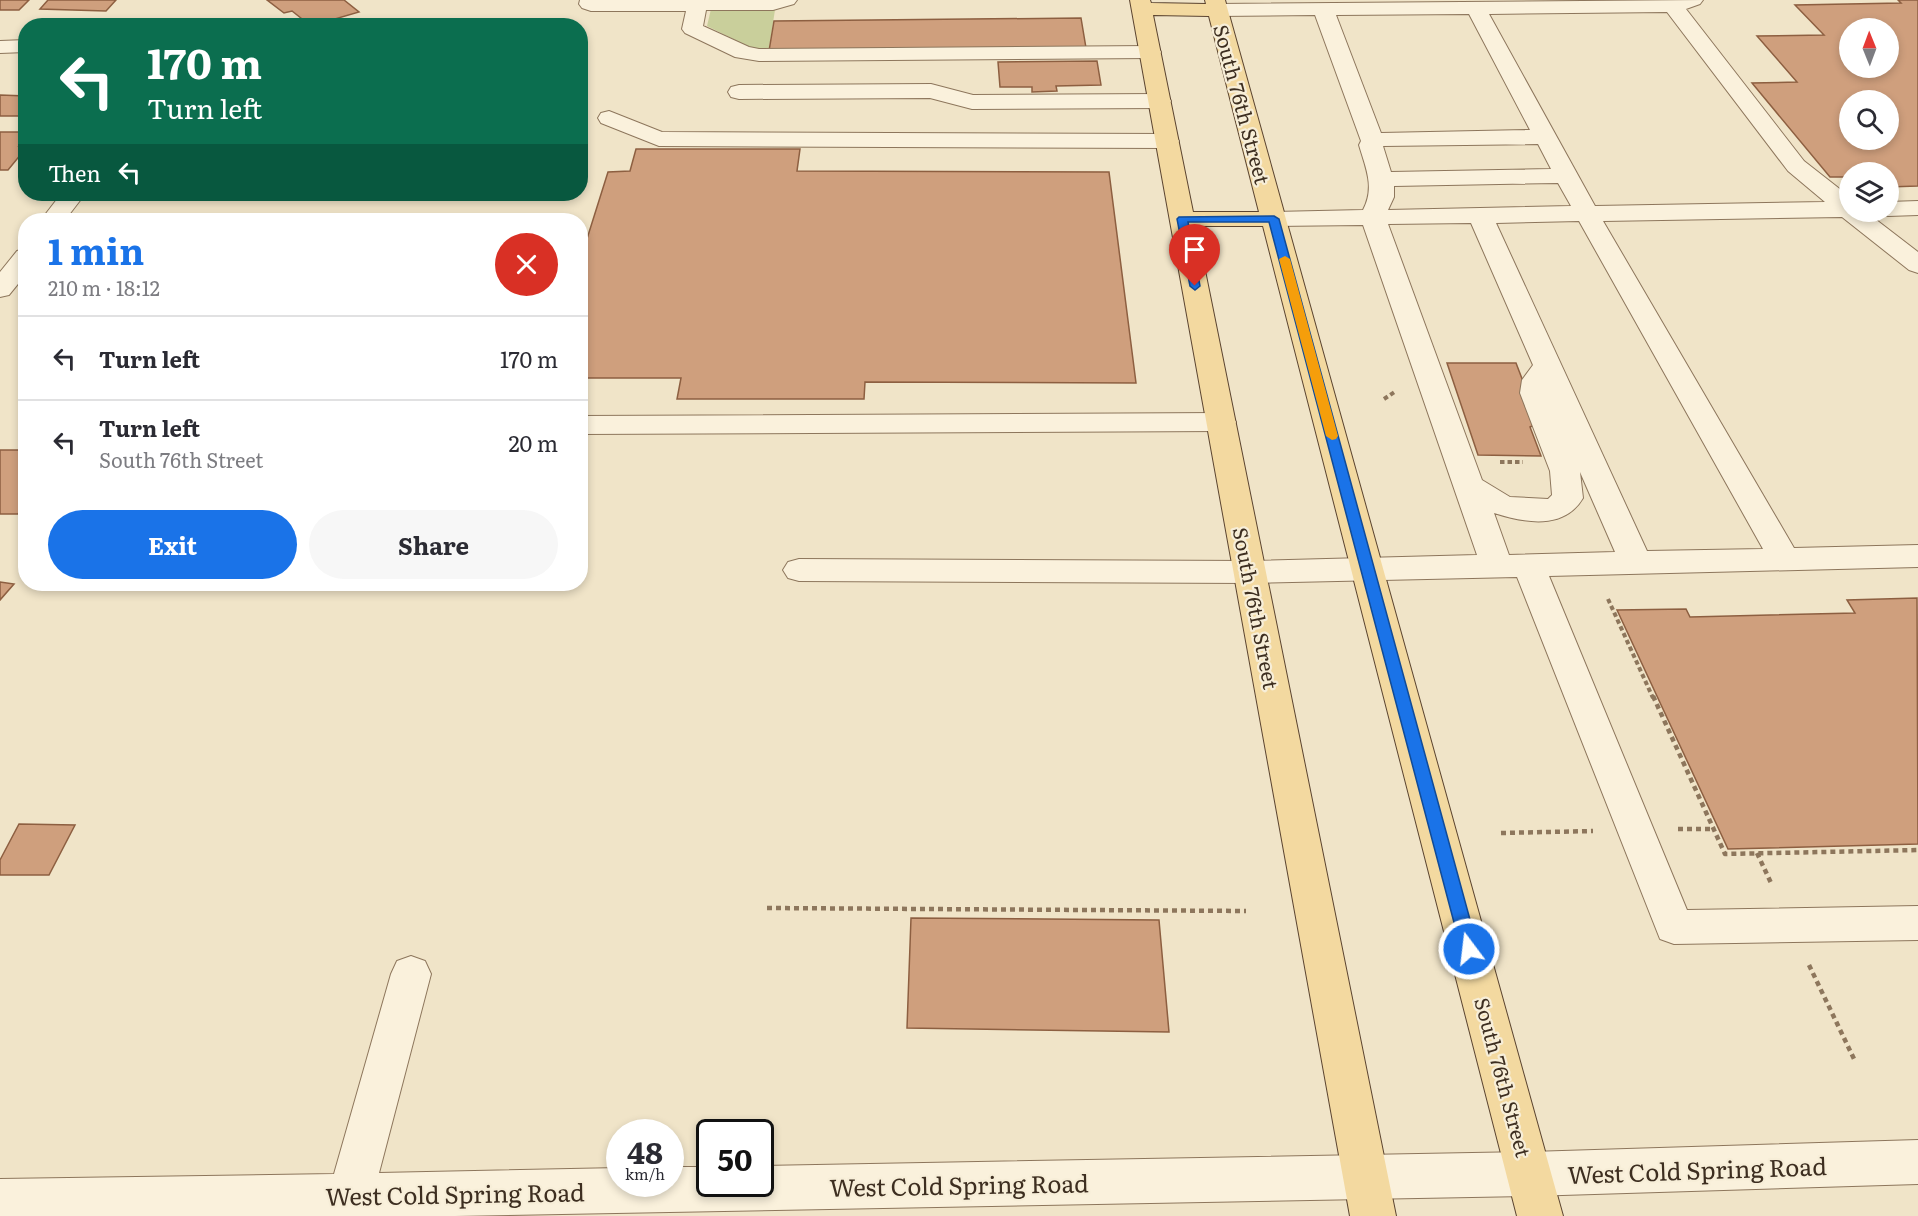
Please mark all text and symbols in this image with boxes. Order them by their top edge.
north arrow [1839,18,1899,78]
map controls [1839,18,1899,222]
street label: South 76th Street [1207,21,1279,187]
text: 170 m [147,30,262,92]
icon: left [48,42,126,120]
text: Turn left [147,87,262,127]
button: search [1839,90,1899,150]
text: Then [48,156,101,189]
icon: left [113,156,146,189]
button: layers [1839,162,1899,222]
text: 1 min [48,223,144,276]
pin [1169,224,1220,286]
button: close [495,233,558,296]
icon: arrive [1178,233,1211,266]
text: 210 m · 18:12 [48,272,160,302]
icon: left [48,342,81,375]
text: Turn left [99,342,200,375]
text: 170 m [500,342,558,375]
text: Turn left [99,411,200,444]
icon: left [48,426,81,459]
text: 20 m [508,426,558,459]
text: South 76th Street [99,444,263,474]
button: Exit [48,510,297,579]
button: Share [309,510,558,579]
street label: South 76th Street [1227,524,1287,692]
position arrow [1437,917,1501,981]
street label: South 76th Street [1468,994,1540,1160]
speed limit sign: 50 [696,1119,774,1197]
text: 48 [627,1129,663,1173]
street label: West Cold Spring Road [1567,1147,1828,1191]
text: km/h [625,1162,665,1185]
street label: West Cold Spring Road [829,1164,1089,1204]
street label: West Cold Spring Road [325,1173,585,1213]

